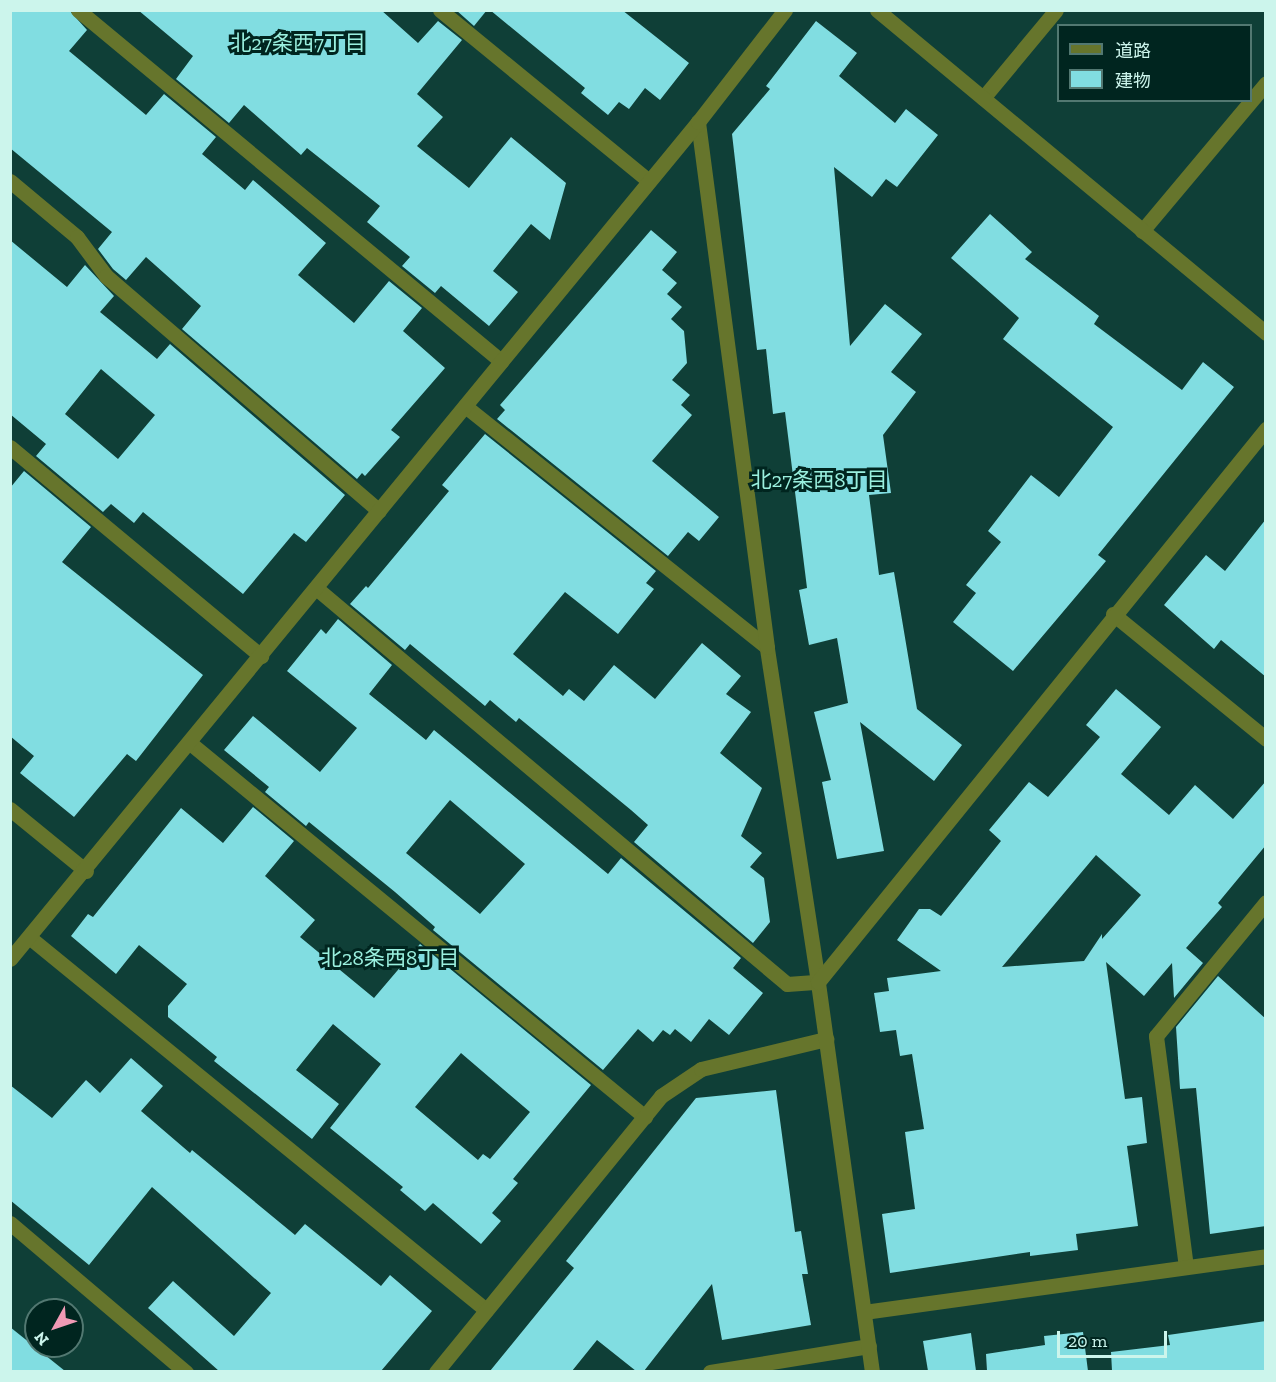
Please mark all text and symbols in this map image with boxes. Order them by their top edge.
legend [1057,24,1252,102]
district label: 北27条西7丁目 [230,30,366,56]
text: 道路 [1115,40,1151,62]
text: 建物 [1115,70,1151,92]
district label: 北27条西8丁目 [750,467,888,493]
district label: 北28条西8丁目 [321,945,459,971]
north arrow [24,1298,84,1358]
scale bar [1060,1319,1170,1357]
text: N [30,1328,53,1349]
text: 20 m [1068,1330,1107,1352]

